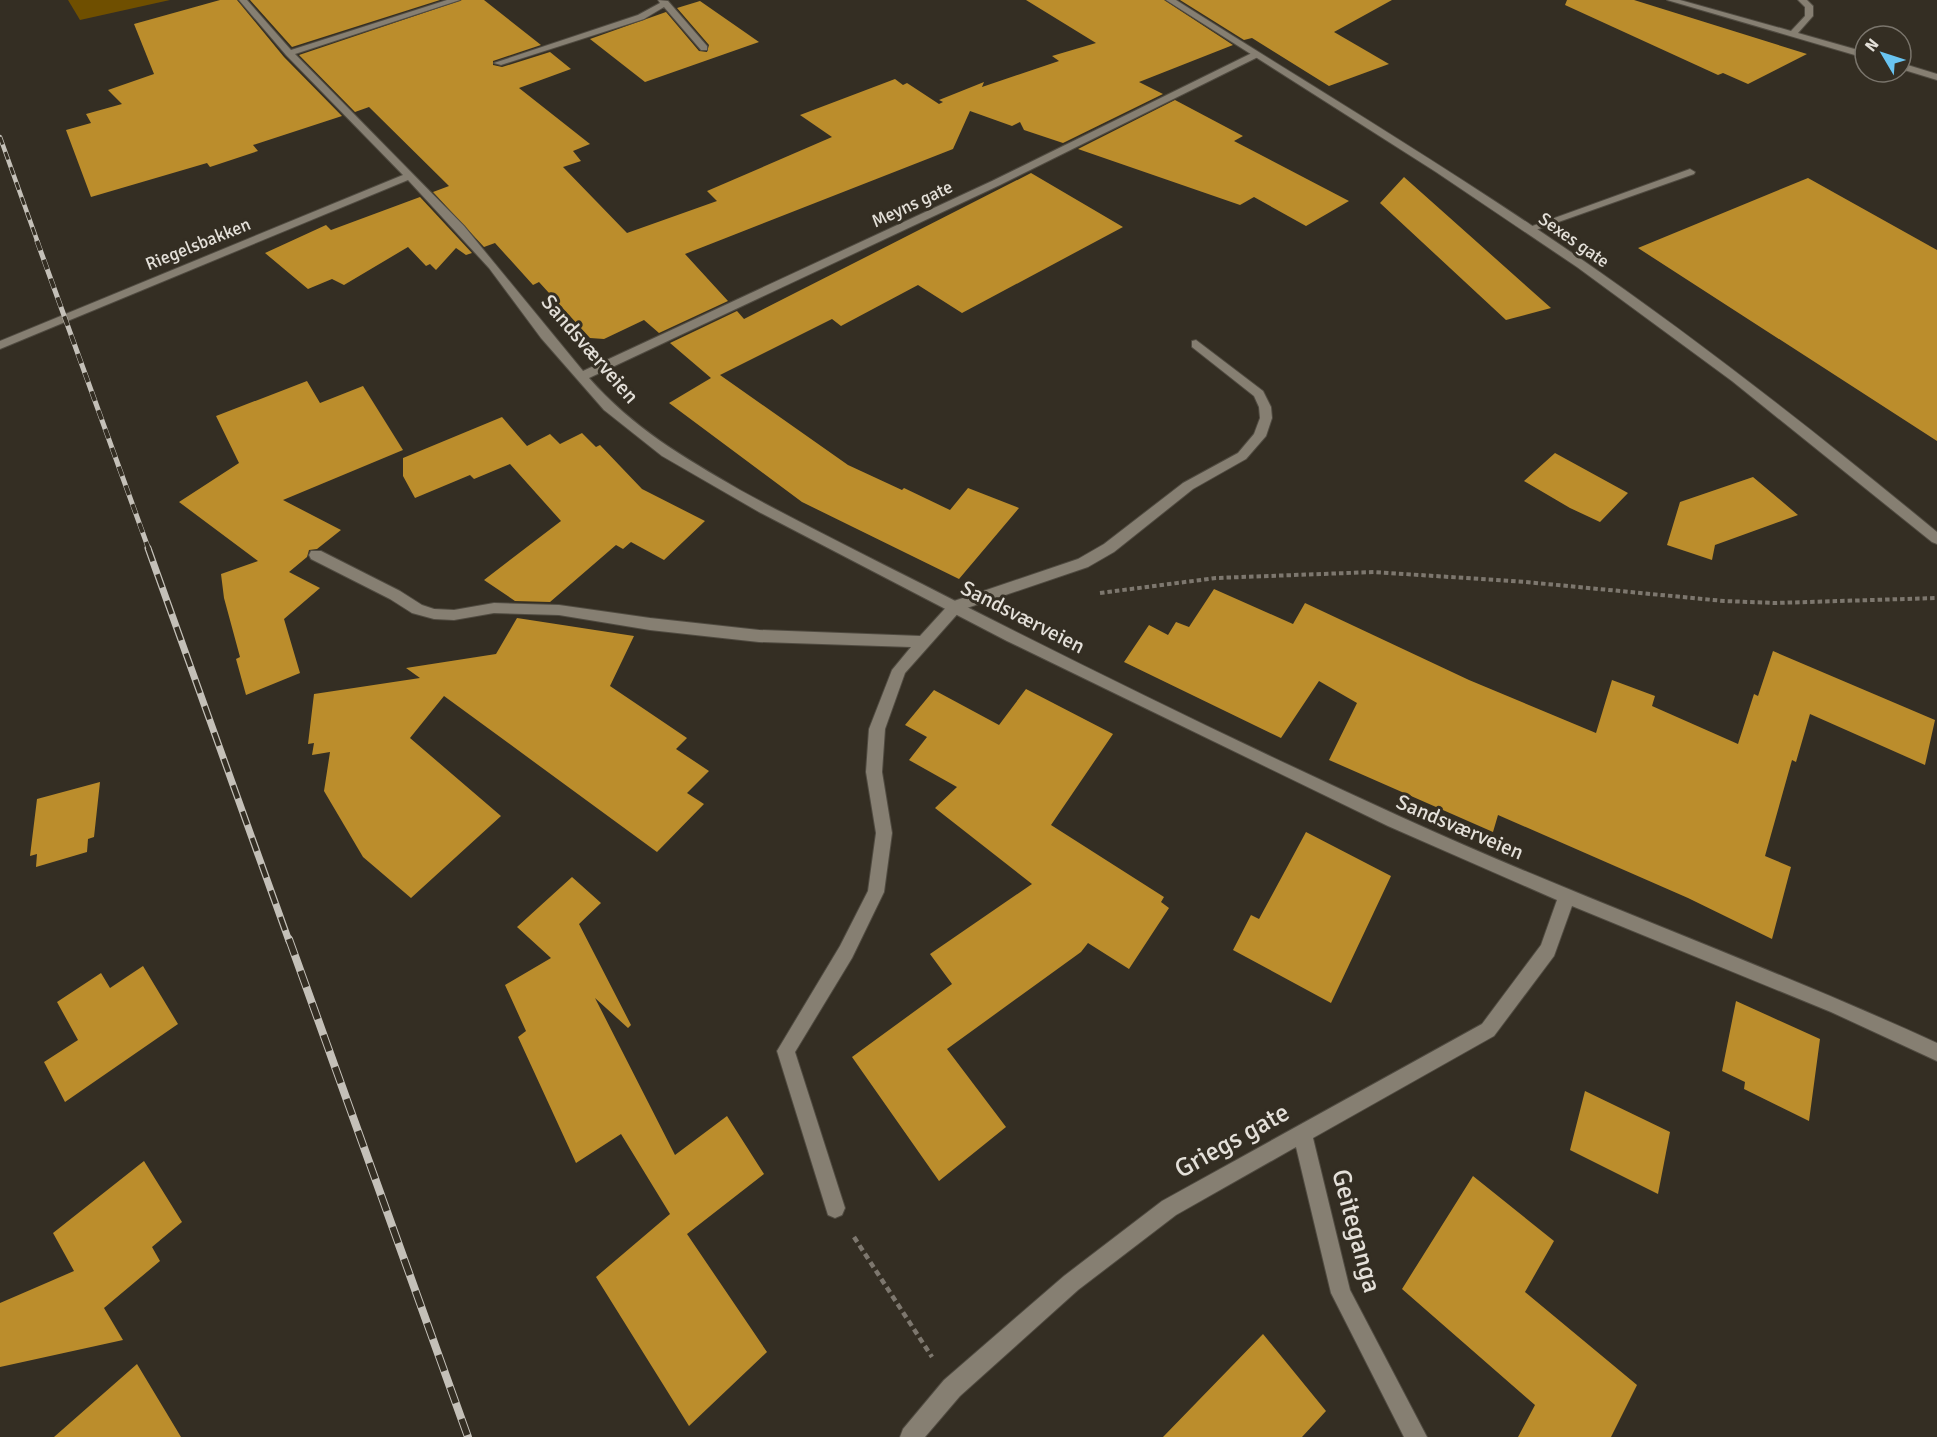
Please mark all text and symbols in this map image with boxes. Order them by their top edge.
north arrow [1853,24,1913,84]
text: N [1861,35,1883,56]
street label: Meyns gate [868,176,956,232]
street label: Sexes gate [1534,208,1614,272]
street label: Riegelsbakken [142,213,254,275]
street label: Sandsværveien [536,289,644,409]
street label: Sandsværveien [957,575,1089,659]
street label: Sandsværveien [1392,789,1528,865]
street label: Griegs gate [1169,1096,1295,1186]
street label: Geiteganga [1324,1166,1388,1296]

